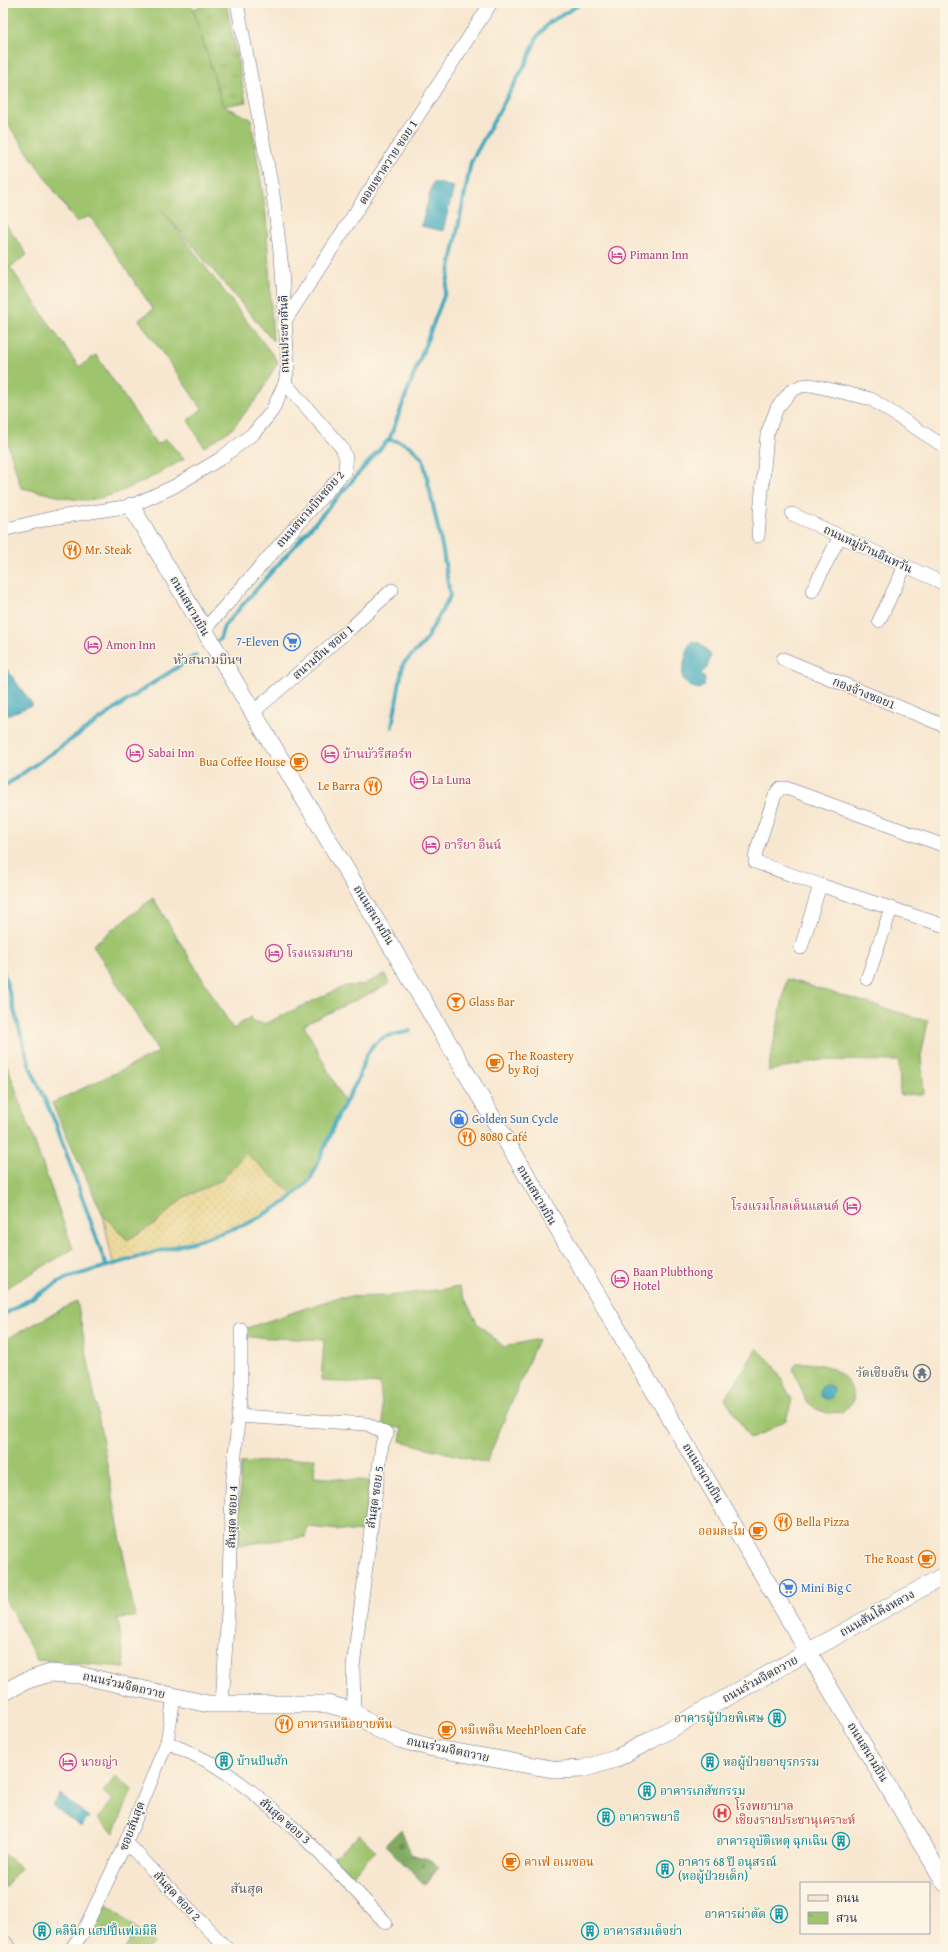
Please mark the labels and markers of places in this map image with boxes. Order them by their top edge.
hotel icon: Pimann Inn [607,245,627,265]
place label: Pimann Inn [630,246,689,263]
restaurant icon: Mr. Steak [62,540,82,560]
place label: Mr. Steak [85,541,133,558]
supermarket icon: 7-Eleven [282,632,302,652]
place label: 7-Eleven [236,633,279,650]
hotel icon: Amon Inn [83,635,103,655]
place label: Amon Inn [106,636,156,653]
hotel icon: Sabai Inn [125,743,145,763]
place label: Sabai Inn [148,744,195,761]
hotel icon: บ้านบัวรีสอร์ท [320,744,340,764]
place label: บ้านบัวรีสอร์ท [343,745,412,762]
cafe icon: Bua Coffee House [289,752,309,772]
place label: Bua Coffee House [199,753,286,770]
hotel icon: La Luna [409,770,429,790]
place label: La Luna [432,771,471,788]
restaurant icon: Le Barra [363,776,383,796]
place label: Le Barra [318,777,360,794]
hotel icon: อารียา อินน์ [421,835,441,855]
place label: อารียา อินน์ [444,836,501,853]
hotel icon: โรงแรมสบาย [264,943,284,963]
place label: โรงแรมสบาย [286,944,353,961]
bar icon: Glass Bar [446,992,466,1012]
place label: Glass Bar [469,993,515,1010]
place label: The Roastery by Roj [508,1047,574,1078]
cafe icon: The Roastery by Roj [485,1053,505,1073]
shop icon: Golden Sun Cycle [449,1109,469,1129]
place label: Golden Sun Cycle [472,1110,559,1127]
restaurant icon: 8080 Café [457,1127,477,1147]
place label: 8080 Café [480,1128,528,1145]
hotel icon: โรงแรมโกลเด็นแลนด์ [842,1196,862,1216]
place label: โรงแรมโกลเด็นแลนด์ [731,1197,839,1214]
place label: Baan Plubthong Hotel [633,1263,713,1294]
hotel icon: Baan Plubthong Hotel [610,1269,630,1289]
temple icon: วัดเชียงยืน [912,1363,932,1383]
place label: วัดเชียงยืน [856,1364,909,1381]
restaurant icon: Bella Pizza [773,1512,793,1532]
place label: Bella Pizza [796,1513,850,1530]
cafe icon: ออมละไม [748,1521,768,1541]
place label: ออมละไม [698,1522,745,1539]
cafe icon: The Roast [917,1549,937,1569]
place label: The Roast [865,1550,915,1567]
supermarket icon: Mini Big C [778,1578,798,1598]
place label: Mini Big C [801,1579,853,1596]
building icon: อาคารผู้ป่วยพิเศษ [767,1708,787,1728]
place label: อาคารผู้ป่วยพิเศษ [674,1709,765,1726]
restaurant icon: อาหารเหนือยายพิน [274,1714,294,1734]
place label: อาหารเหนือยายพิน [297,1715,393,1732]
cafe icon: หมีเพลิน MeehPloen Cafe [437,1720,457,1740]
place label: หมีเพลิน MeehPloen Cafe [460,1721,587,1738]
building icon: บ้านปันฮัก [214,1751,234,1771]
hotel icon: นายญ่า [58,1752,78,1772]
place label: บ้านปันฮัก [237,1752,288,1769]
building icon: หอผู้ป่วยอายุรกรรม [700,1752,720,1772]
place label: นายญ่า [81,1753,118,1770]
place label: หอผู้ป่วยอายุรกรรม [723,1753,819,1770]
building icon: อาคารเภสัชกรรม [637,1781,657,1801]
place label: อาคารเภสัชกรรม [660,1782,746,1799]
place label: โรงพยาบาล เชียงรายประชานุเคราะห์ [734,1797,855,1828]
hospital icon: โรงพยาบาล เชียงรายประชานุเคราะห์ [712,1803,732,1823]
building icon: อาคารพยาธิ [596,1807,616,1827]
place label: อาคารพยาธิ [619,1808,680,1825]
building icon: อาคารอุบัติเหตุ ฉุกเฉิน [831,1831,851,1851]
place label: อาคารอุบัติเหตุ ฉุกเฉิน [716,1832,828,1849]
cafe icon: คาเฟ่ อเมซอน [501,1852,521,1872]
place label: คาเฟ่ อเมซอน [524,1853,594,1870]
place label: อาคาร 68 ปี อนุสรณ์ (หอผู้ป่วยเด็ก) [678,1853,777,1884]
building icon: อาคาร 68 ปี อนุสรณ์ (หอผู้ป่วยเด็ก) [655,1859,675,1879]
building icon: อาคารผ่าตัด [769,1904,789,1924]
place label: อาคารผ่าตัด [705,1905,766,1922]
building icon: คลินิก แฮปปี้แฟมมิลี [32,1921,52,1941]
building icon: อาคารสมเด็จย่า [580,1921,600,1941]
place label: คลินิก แฮปปี้แฟมมิลี [55,1922,157,1939]
place label: อาคารสมเด็จย่า [603,1922,682,1939]

